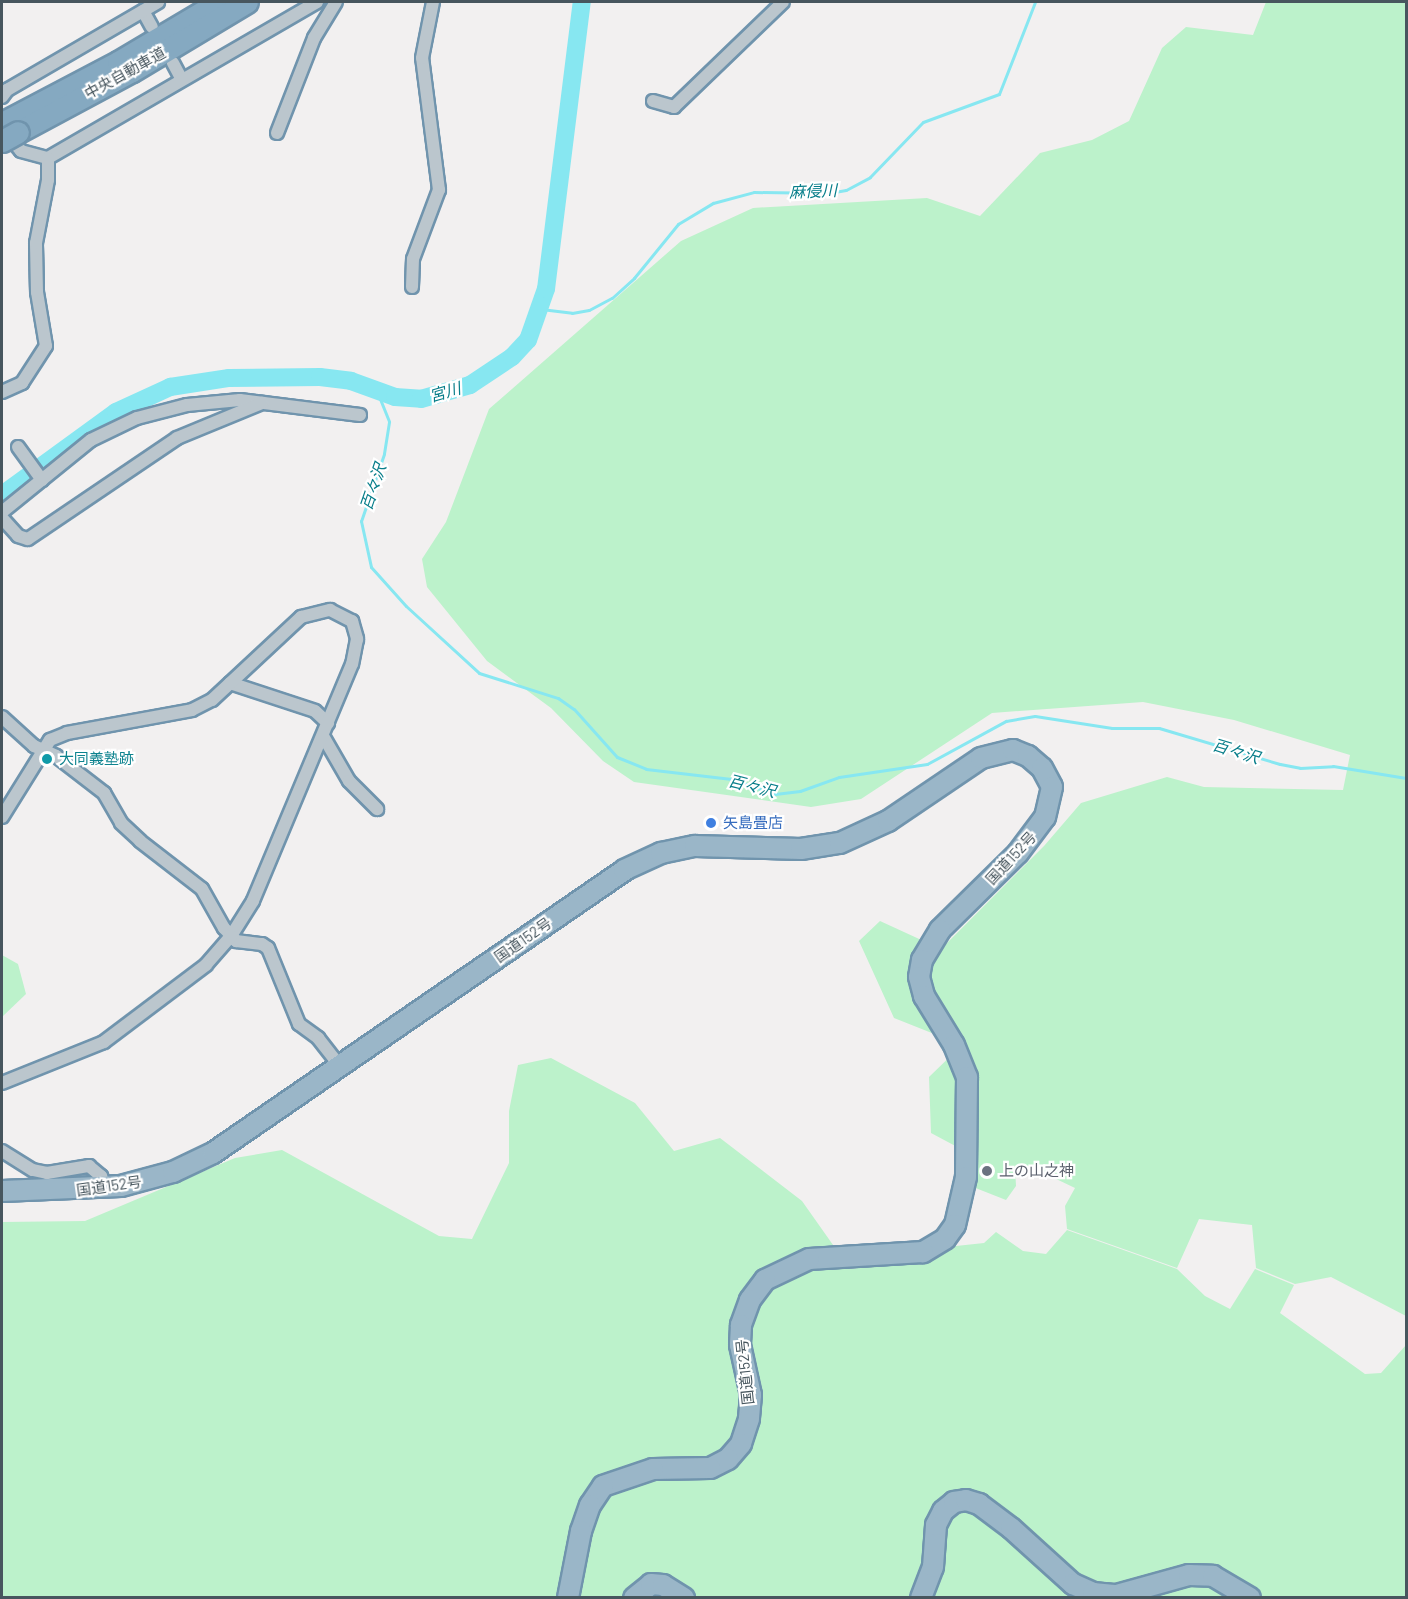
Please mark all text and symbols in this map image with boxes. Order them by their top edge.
street label: 中央自動車道 [81,43,169,103]
water label: 麻侵川 [789,181,837,201]
water label: 宮川 [427,378,463,406]
water label: 百々沢 [356,461,390,513]
water label: 百々沢 [1210,735,1262,767]
place label: 大同義塾跡 [59,750,134,768]
marker: 大同義塾跡 [40,752,54,766]
water label: 百々沢 [726,771,778,801]
place label: 矢島畳店 [723,814,783,832]
marker: 矢島畳店 [704,816,718,830]
street label: 国道152号 [982,828,1040,888]
street label: 国道152号 [491,914,555,966]
place label: 上の山之神 [999,1162,1074,1180]
marker: 上の山之神 [980,1164,994,1178]
street label: 国道152号 [75,1172,143,1200]
street label: 国道152号 [733,1338,757,1406]

